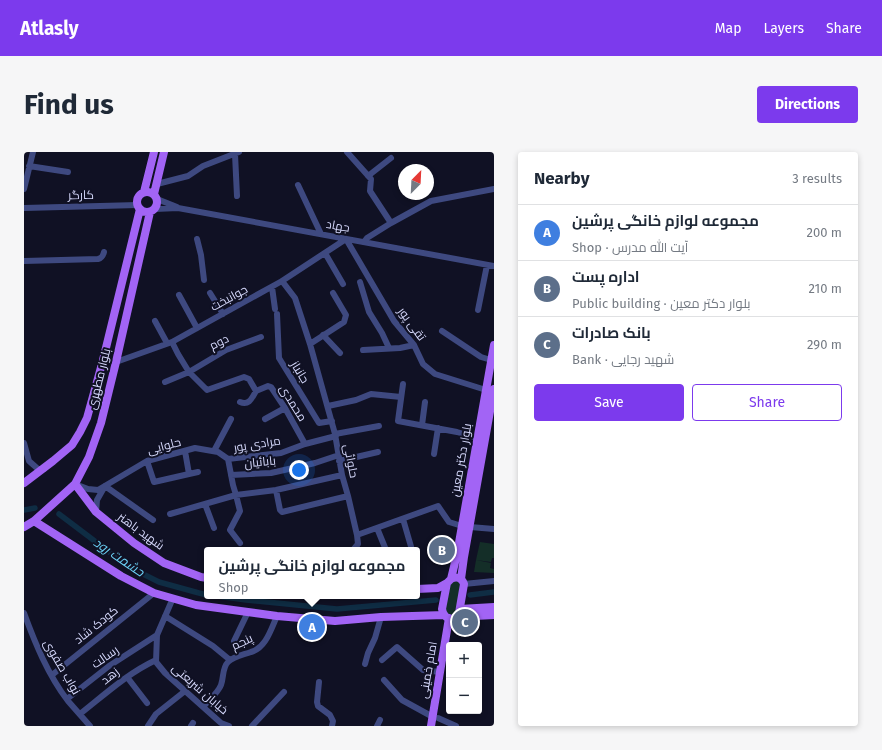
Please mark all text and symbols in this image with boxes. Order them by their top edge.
text: Atlasly [20,17,79,40]
text: Map [715,20,741,37]
text: Layers [763,20,804,37]
text: Share [826,20,862,37]
button: Directions [757,86,858,123]
text: Find us [24,88,114,121]
north arrow [398,164,434,200]
text: Nearby [534,168,589,189]
text: 3 results [792,171,842,186]
street label: کارگر [67,188,94,202]
text: مجموعه لوازم خانگی پرشین [572,212,759,230]
street label: جهاد [325,217,351,235]
text: A [543,225,551,240]
text: 200 m [806,225,842,240]
text: Shop · آیت الله مدرس [572,240,688,255]
text: اداره پست [572,268,640,286]
text: B [543,281,551,296]
text: 210 m [808,281,842,296]
street label: جوانبخت [208,282,250,314]
text: Public building · بلوار دکتر معین [572,296,751,311]
street label: تقی پور [393,304,429,345]
text: بانک صادرات [572,324,651,342]
street label: دوم [207,331,232,354]
text: C [543,337,551,352]
text: 290 m [807,337,842,352]
street label: بلوار مطهری [85,347,113,411]
text: Bank · شهید رجایی [572,352,674,367]
street label: جانباز [287,357,312,386]
street label: محمدی [276,382,310,424]
button: Save [534,384,684,421]
button: Share [692,384,842,421]
street label: بلوار دکتر معین [448,422,474,498]
street label: مرادی پور [231,433,282,457]
street label: حلوایی [146,435,182,457]
street label: حلوائی [341,443,361,479]
street label: بابائیان [243,453,277,471]
your location [289,460,309,480]
street label: شهید باهنر [114,509,167,553]
water label: حشمت رود [91,535,148,580]
pin: B [429,535,455,565]
popup [204,547,420,599]
text: مجموعه لوازم خانگی پرشین [219,557,405,575]
text: Shop [219,580,249,595]
street label: کودک شاد [71,603,121,647]
pin: C [452,607,478,637]
pin: A [299,612,325,642]
street label: پنجم [229,631,256,655]
street label: نواب صفوی [41,637,83,697]
street label: امام خمینی [416,640,441,700]
map controls [446,642,482,714]
button: + [446,642,482,678]
street label: رسالت [89,643,121,671]
street label: خیابان شریعتی [169,661,231,717]
street label: زهد [98,665,122,687]
button: − [446,678,482,714]

